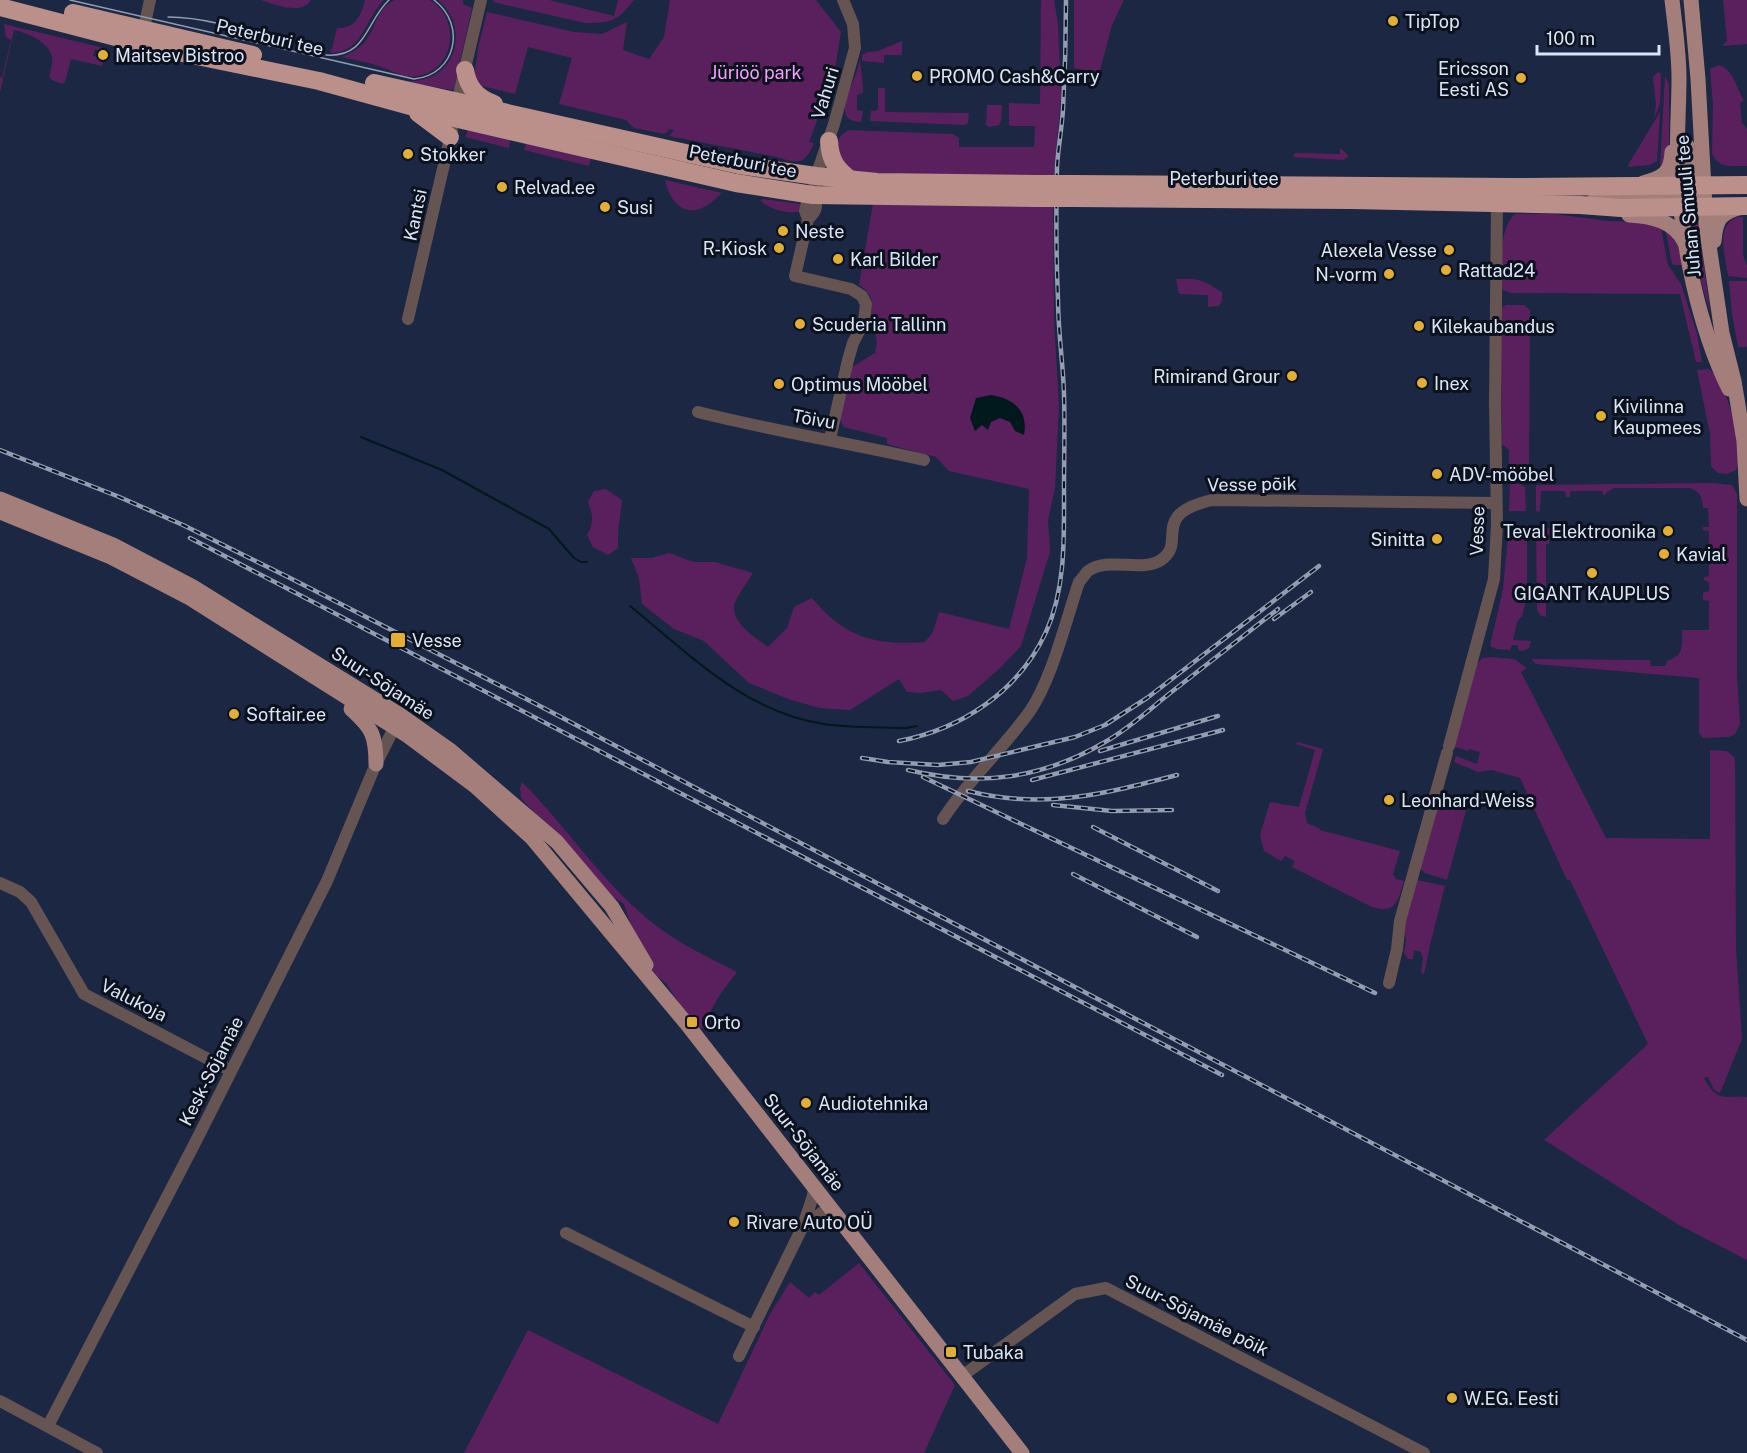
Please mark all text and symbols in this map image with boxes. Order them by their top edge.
place label: TipTop [1405,11,1460,32]
street label: Peterburi tee [214,14,326,60]
marker: TipTop [1386,14,1400,28]
scale bar [1537,18,1658,56]
text: 100 m [1546,28,1595,49]
place label: Maitsev Bistroo [115,45,244,66]
marker: Maitsev Bistroo [96,48,110,62]
place label: Ericsson Eesti AS [1438,58,1509,100]
park label: Jüriöö park [710,62,802,83]
street label: Vahuri [807,64,843,122]
place label: PROMO Cash&Carry [929,66,1100,87]
marker: PROMO Cash&Carry [910,69,924,83]
marker: Ericsson Eesti AS [1514,71,1528,85]
street label: Juhan Smuuli tee [1671,134,1705,278]
street label: Peterburi tee [687,140,799,182]
place label: Stokker [420,144,486,165]
marker: Stokker [401,147,415,161]
street label: Peterburi tee [1169,168,1279,189]
place label: Relvad.ee [514,177,595,198]
marker: Relvad.ee [495,180,509,194]
street label: Kantsi [399,187,431,243]
place label: Susi [617,197,653,218]
marker: Susi [598,200,612,214]
place label: Neste [795,221,844,242]
marker: Neste [776,224,790,238]
place label: R-Kiosk [703,238,767,259]
place label: Alexela Vesse [1321,240,1437,261]
marker: R-Kiosk [772,241,786,255]
marker: Alexela Vesse [1442,243,1456,257]
place label: Karl Bilder [850,249,939,270]
marker: Karl Bilder [831,252,845,266]
place label: Rattad24 [1458,260,1535,281]
marker: Rattad24 [1439,263,1453,277]
place label: N-vorm [1315,264,1377,285]
marker: N-vorm [1382,267,1396,281]
place label: Scuderia Tallinn [812,314,946,335]
place label: Kilekaubandus [1431,316,1555,337]
marker: Scuderia Tallinn [793,317,807,331]
marker: Kilekaubandus [1412,319,1426,333]
place label: Rimirand Grour [1153,366,1280,387]
marker: Rimirand Grour [1285,369,1299,383]
place label: Inex [1434,373,1469,394]
place label: Optimus Mööbel [791,374,928,395]
marker: Inex [1415,376,1429,390]
marker: Optimus Mööbel [772,377,786,391]
place label: Kivilinna Kaupmees [1613,396,1701,438]
street label: Tõivu [791,405,837,433]
marker: Kivilinna Kaupmees [1594,409,1608,423]
place label: ADV-mööbel [1449,464,1554,485]
marker: ADV-mööbel [1430,467,1444,481]
street label: Vesse põik [1207,473,1297,495]
street label: Vesse [1466,506,1488,556]
place label: Teval Elektroonika [1503,521,1656,542]
marker: Teval Elektroonika [1661,524,1675,538]
place label: Sinitta [1371,529,1425,550]
marker: Sinitta [1430,532,1444,546]
place label: Kavial [1676,544,1727,565]
marker: Kavial [1657,547,1671,561]
marker: GIGANT KAUPLUS [1585,566,1599,580]
place label: GIGANT KAUPLUS [1514,583,1670,604]
place label: Vesse [412,630,462,651]
marker: Vesse [389,631,407,649]
street label: Suur-Sõjamäe [328,642,438,724]
place label: Softair.ee [246,704,326,725]
marker: Softair.ee [227,707,241,721]
place label: Leonhard-Weiss [1401,790,1534,811]
marker: Leonhard-Weiss [1382,793,1396,807]
street label: Valukoja [97,974,171,1026]
place label: Orto [704,1012,741,1033]
street label: Kesk-Sõjamäe [174,1013,248,1129]
marker: Orto [685,1015,699,1029]
street label: Suur-Sõjamäe [759,1089,849,1195]
place label: Audiotehnika [818,1093,928,1114]
marker: Audiotehnika [799,1096,813,1110]
place label: Rivare Auto OÜ [746,1211,873,1233]
marker: Rivare Auto OÜ [727,1215,741,1229]
street label: Suur-Sõjamäe põik [1122,1270,1272,1360]
place label: Tubaka [963,1342,1024,1363]
marker: Tubaka [944,1345,958,1359]
place label: W.EG. Eesti [1464,1388,1559,1409]
marker: W.EG. Eesti [1445,1391,1459,1405]

